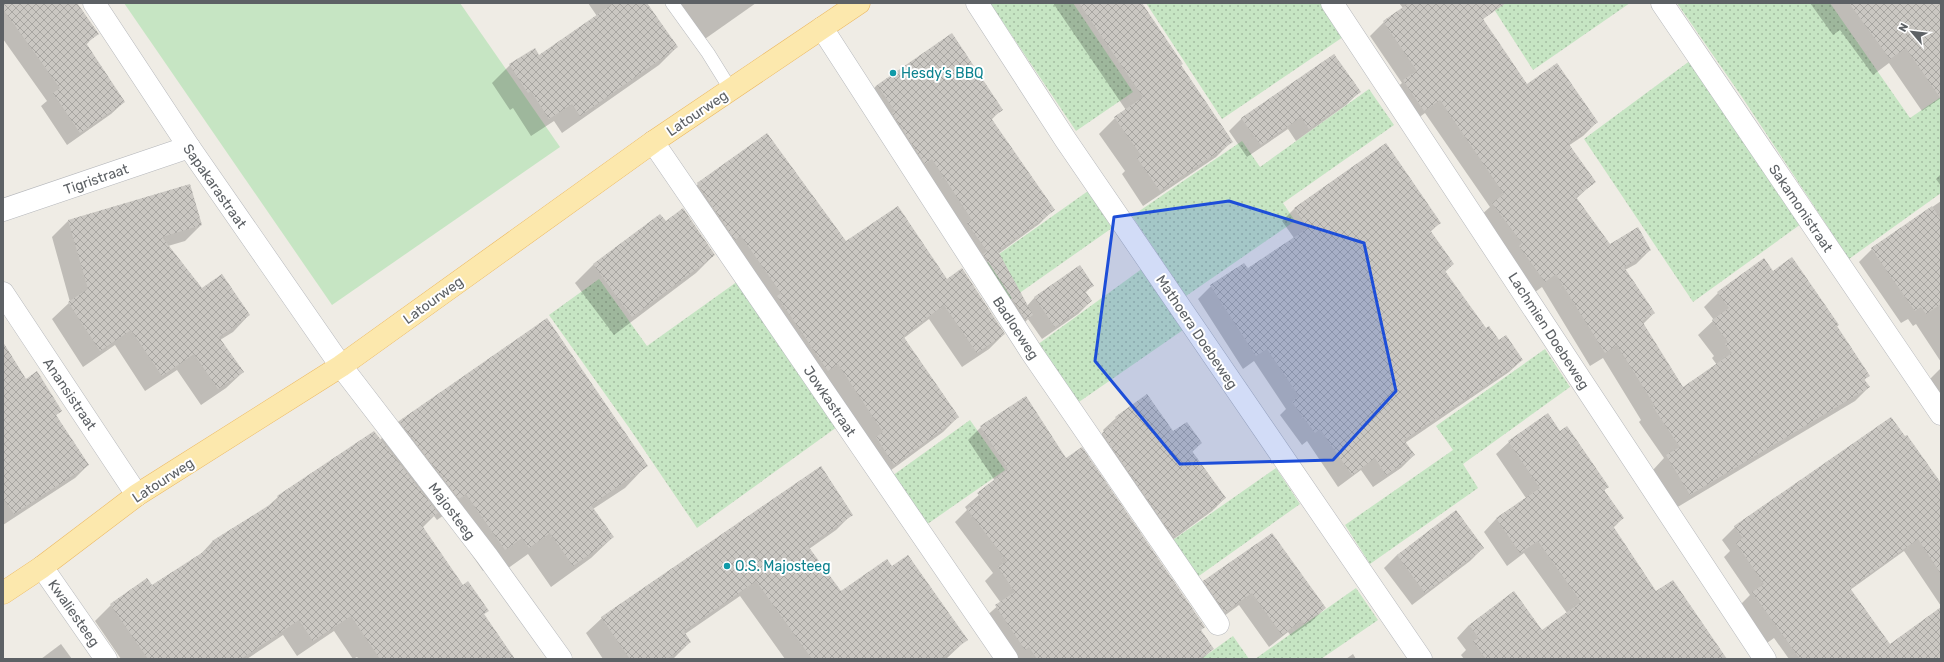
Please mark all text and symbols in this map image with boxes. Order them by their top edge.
north arrow [1892,12,1932,52]
text: N [1896,21,1911,34]
place label: Hesdy’s BBQ [901,65,983,82]
marker: Hesdy’s BBQ [888,68,898,78]
street label: Latourweg [663,87,731,140]
street label: Sapakarastraat [179,141,250,232]
street label: Tigristraat [62,160,131,198]
street label: Sakamonistraat [1765,161,1837,256]
street label: Lachmien Doebeweg [1504,270,1593,393]
street label: Mathoera Doebeweg [1152,272,1241,392]
street label: Latourweg [400,273,467,328]
street label: Badloeweg [989,294,1042,363]
street label: Anansistraat [39,355,100,434]
street label: Jowkastraat [800,363,860,440]
street label: Latourweg [129,454,197,507]
street label: Majosteeg [425,479,479,543]
place label: O.S. Majosteeg [735,558,831,575]
marker: O.S. Majosteeg [722,561,732,571]
street label: Kwaliesteeg [44,577,103,650]

